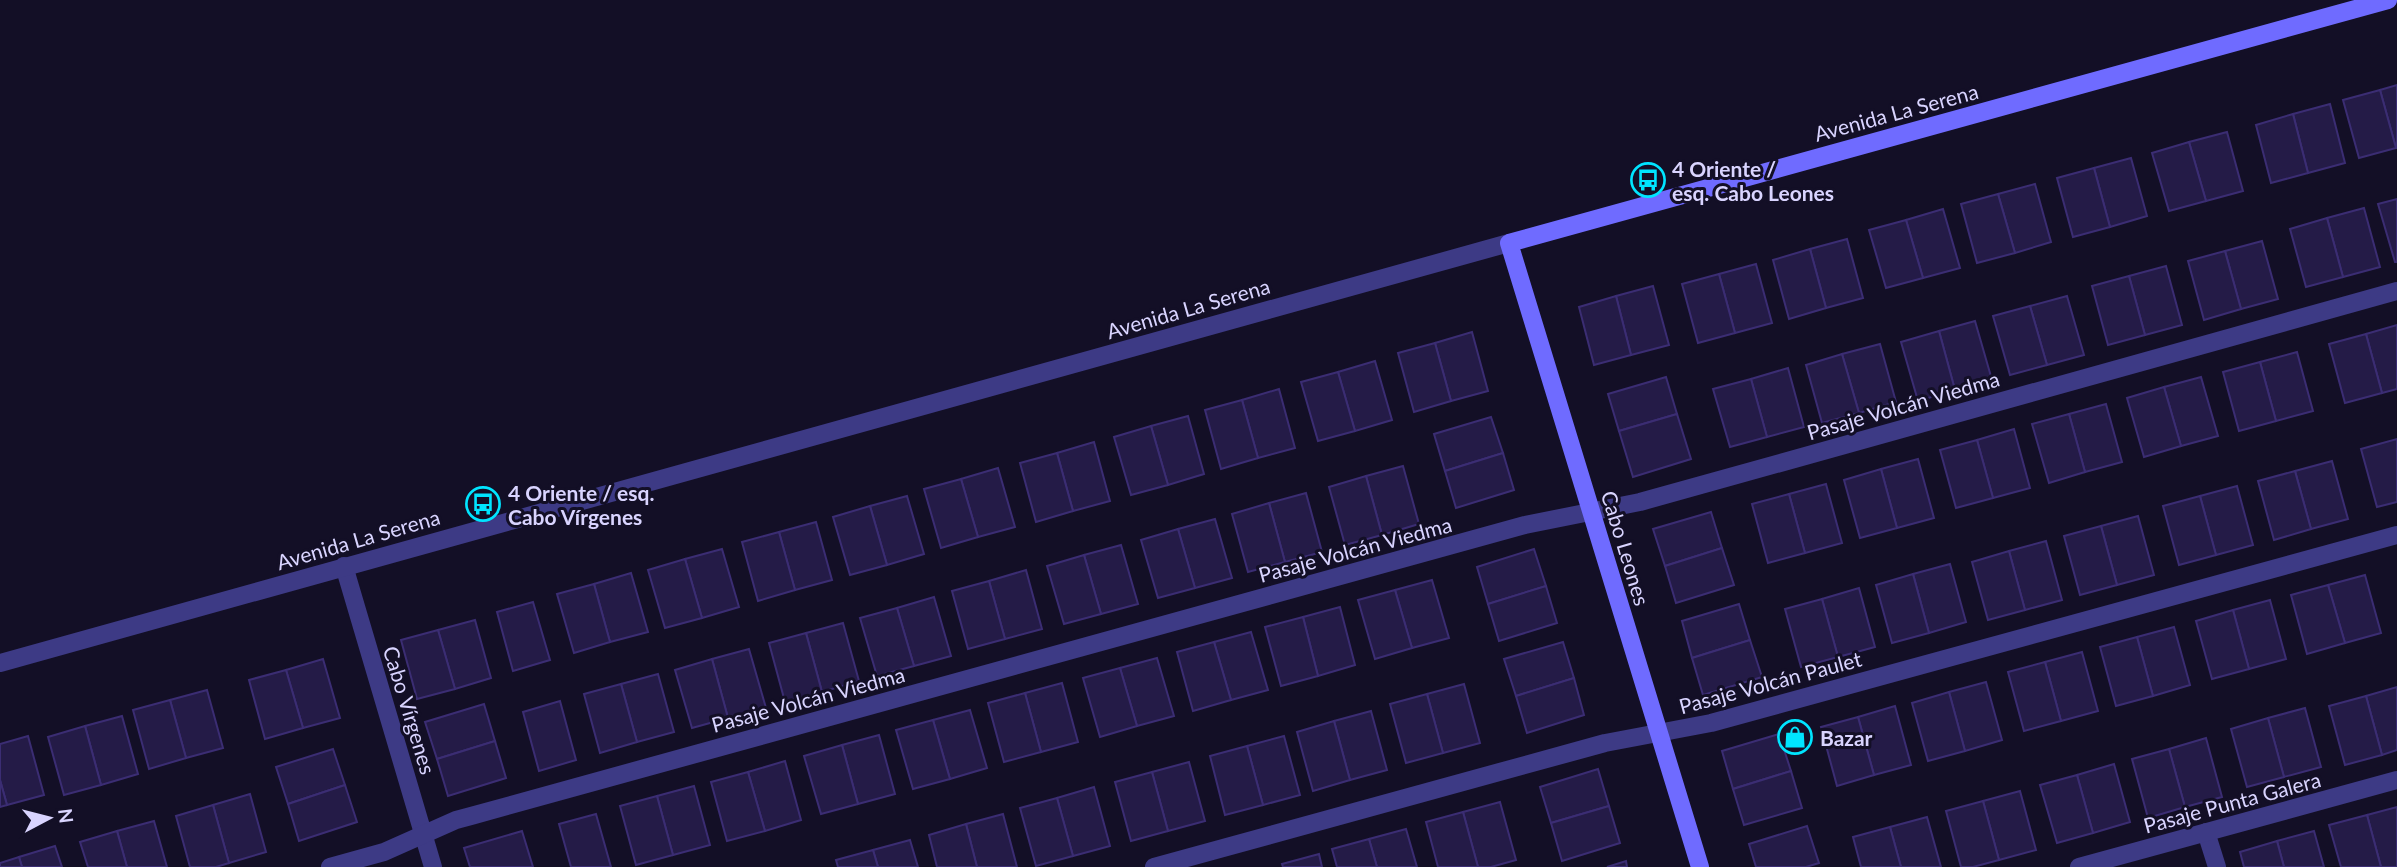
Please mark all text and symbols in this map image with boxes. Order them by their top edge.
street label: Avenida La Serena [1811,78,1981,146]
place label: 4 Oriente / esq. Cabo Leones [1672,156,1834,205]
bus stop icon: 4 Oriente / esq. Cabo Leones [1629,161,1667,199]
street label: Avenida La Serena [1103,273,1273,343]
street label: Pasaje Volcán Viedma [1804,366,2002,444]
place label: 4 Oriente / esq. Cabo Vírgenes [508,480,654,529]
bus stop icon: 4 Oriente / esq. Cabo Vírgenes [464,485,502,523]
street label: Cabo Leones [1597,488,1655,608]
street label: Avenida La Serena [273,504,443,574]
street label: Pasaje Volcán Viedma [1256,511,1454,587]
street label: Cabo Vírgenes [379,643,441,777]
street label: Pasaje Volcán Paulet [1676,645,1864,718]
street label: Pasaje Volcán Viedma [709,661,907,737]
shop icon: Bazar [1776,718,1814,756]
place label: Bazar [1820,725,1873,750]
street label: Pasaje Punta Galera [2141,766,2323,838]
north arrow [14,783,84,853]
text: N [54,807,79,825]

